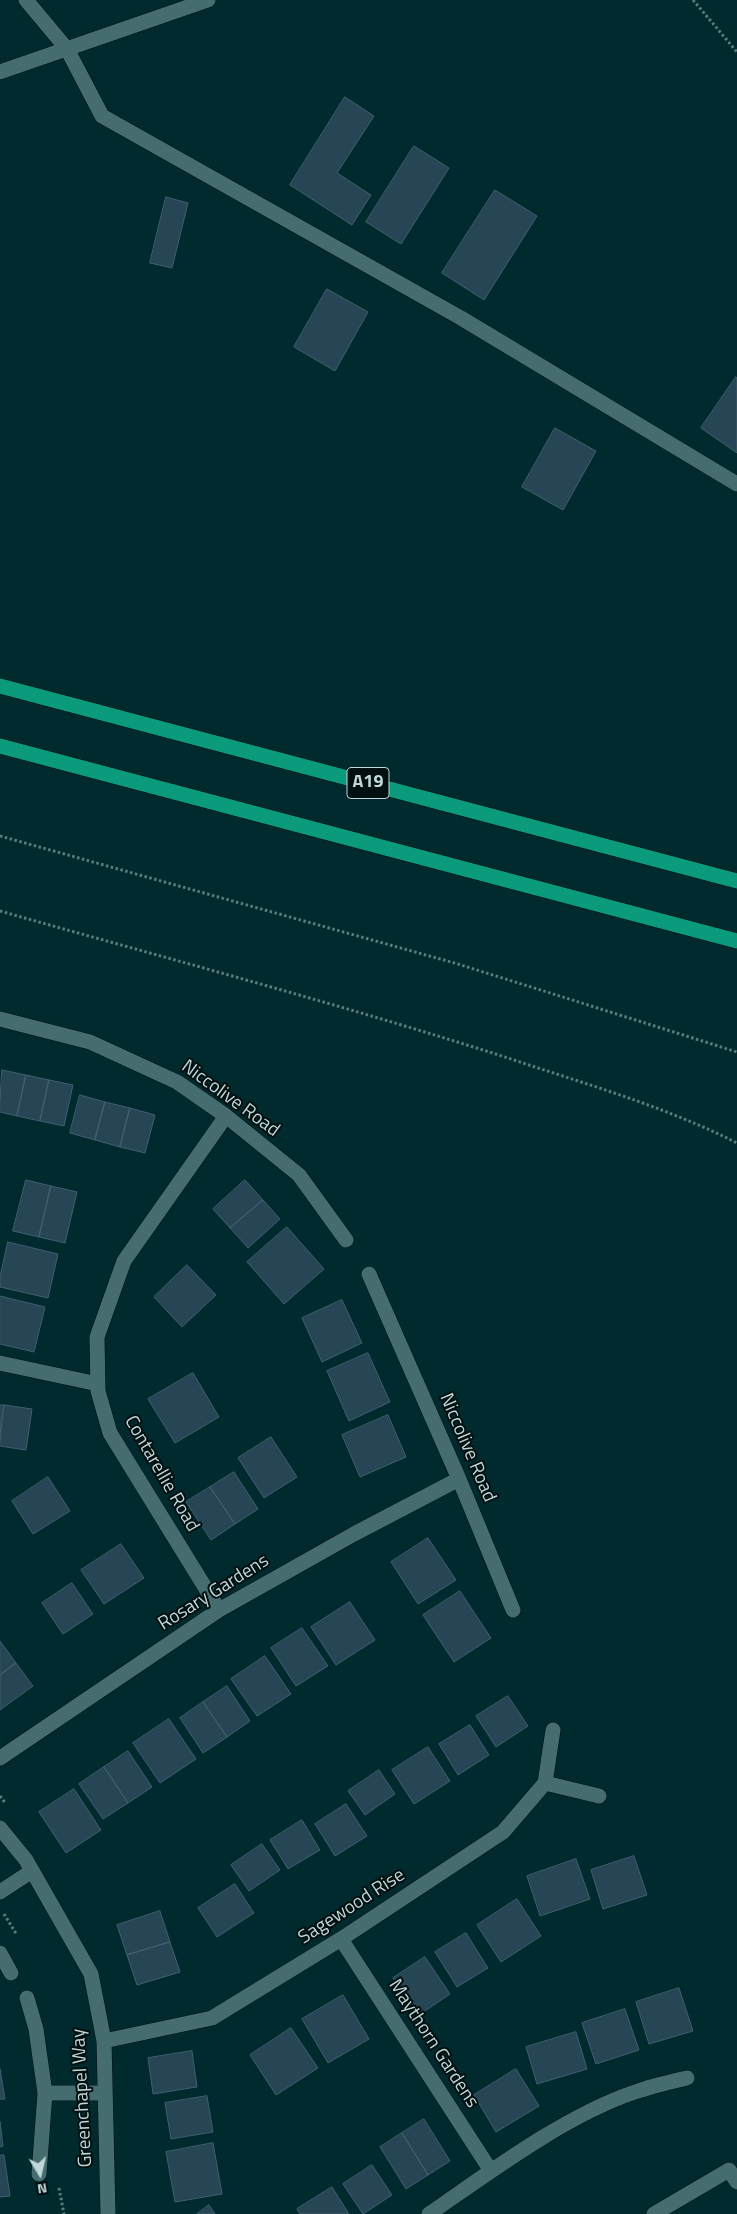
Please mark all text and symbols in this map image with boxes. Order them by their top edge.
road number: A19 [347,768,389,798]
street label: Niccolive Road [176,1056,284,1142]
street label: Niccolive Road [434,1390,500,1506]
street label: Contarellie Road [119,1412,203,1536]
street label: Rosary Gardens [154,1550,274,1636]
street label: Sagewood Rise [295,1864,409,1950]
street label: Maythorn Gardens [383,1975,483,2113]
street label: Greenchapel Way [68,2028,98,2168]
north arrow [15,2149,65,2199]
text: N [36,2178,49,2200]

